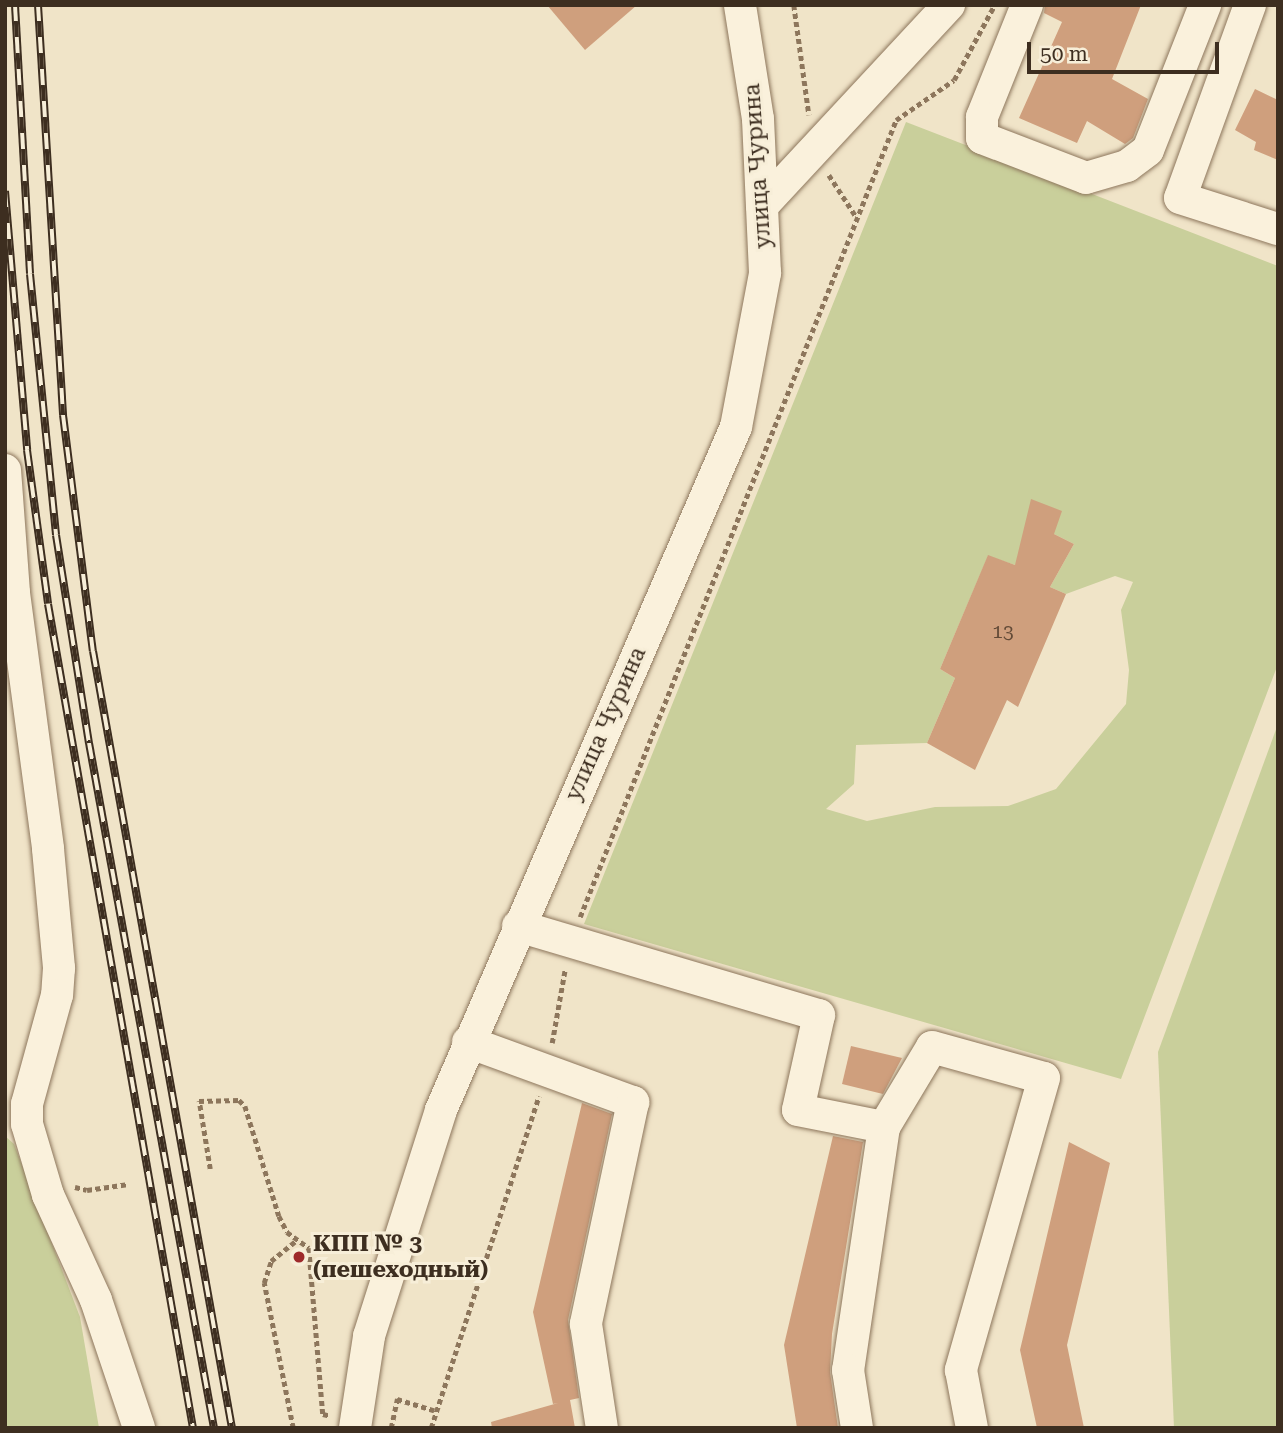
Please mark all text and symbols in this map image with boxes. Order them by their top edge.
scale bar [1031,28,1224,72]
text: 50 m [1040,42,1088,66]
street label: улица Чурина [738,82,778,250]
house number: 13 [992,621,1014,643]
street label: улица Чурина [560,643,652,805]
place label: КПП № 3 (пешеходный) [313,1230,488,1284]
marker: КПП № 3 (пешеходный) [291,1249,307,1265]

